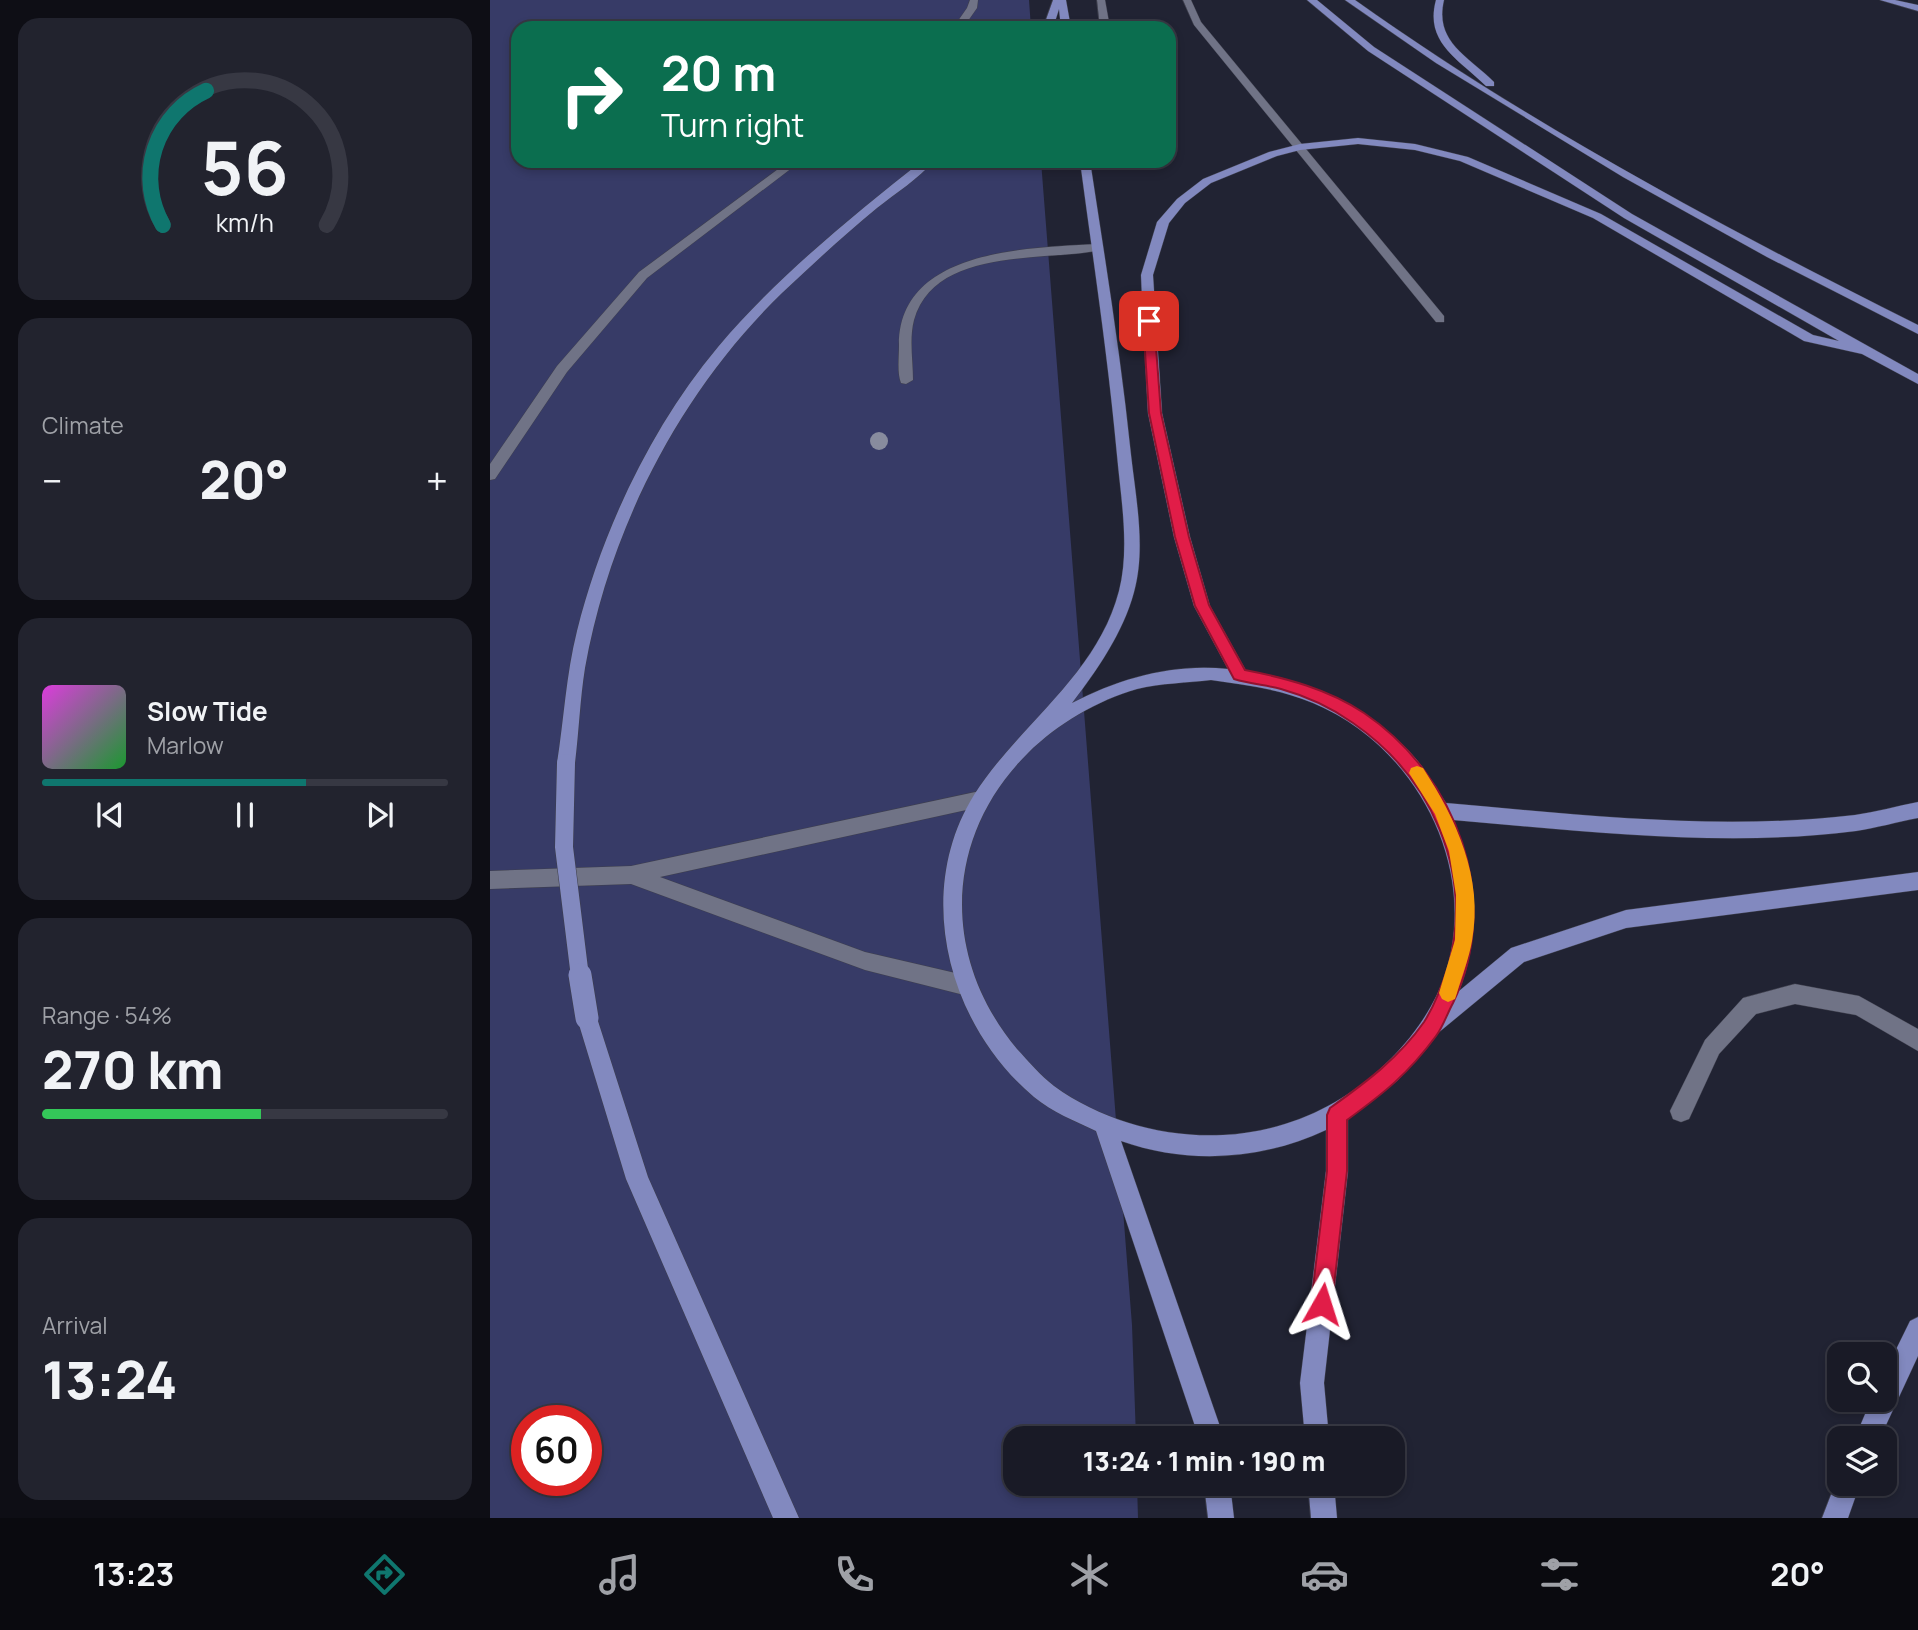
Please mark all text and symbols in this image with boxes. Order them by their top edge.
text: 20 m [661,39,776,106]
icon: right [546,49,637,140]
text: Turn right [661,103,804,147]
text: 56 [201,117,289,217]
text: km/h [216,205,274,240]
pin [1119,291,1179,351]
icon: arrive [1130,302,1168,340]
text: Climate [42,409,124,441]
text: 20° [199,444,289,515]
text: − [42,454,63,506]
text: + [426,454,448,506]
text: Slow Tide [147,693,268,729]
text: Marlow [147,729,224,761]
icon: previous [91,796,129,834]
icon: pause [226,796,264,834]
icon: next [361,796,399,834]
text: Range · 54% [42,999,172,1031]
text: 270 km [42,1034,223,1105]
position arrow [1285,1267,1359,1341]
text: Arrival [42,1309,108,1341]
map controls [1827,1342,1897,1496]
button: search [1827,1342,1897,1412]
text: 13:24 [42,1344,177,1415]
speed limit sign: 60 [511,1405,602,1496]
button: layers [1827,1426,1897,1496]
text: 13:24 · 1 min · 190 m [1083,1443,1325,1479]
icon: directions [360,1550,409,1599]
icon: music [595,1550,644,1599]
icon: phone [830,1550,879,1599]
icon: climate [1065,1550,1114,1599]
icon: car [1300,1550,1349,1599]
icon: filters [1535,1550,1584,1599]
text: 13:23 [93,1552,174,1596]
text: 20° [1770,1552,1825,1596]

